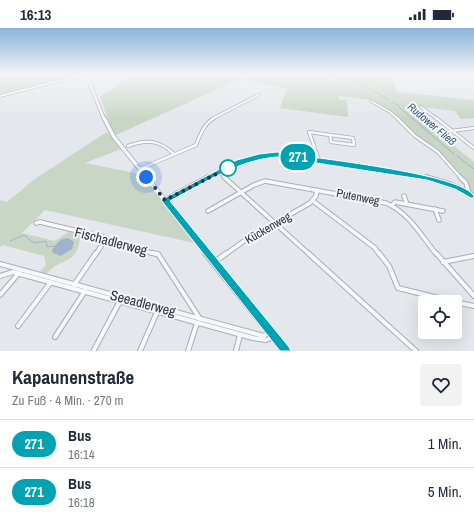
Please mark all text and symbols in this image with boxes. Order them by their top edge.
text: 16:13 [20,4,51,25]
water label: Rudower Fließ [405,100,460,149]
line badge: 271 [275,144,321,170]
text: 271 [288,148,308,166]
unlabelled marker [219,159,237,177]
your location [136,167,156,187]
street label: Putenweg [335,185,382,209]
street label: Kückenweg [242,208,294,248]
street label: Fischadlerweg [73,223,150,260]
street label: Seeadlerweg [108,286,178,321]
map controls [418,295,462,339]
button: locate [418,295,462,339]
text: Kapaunenstraße [12,364,134,390]
button: heart [420,364,462,406]
text: Zu Fuß · 4 Min. · 270 m [12,392,123,409]
text: Bus [68,425,91,446]
text: 1 Min. [428,433,462,454]
text: 271 [24,435,44,453]
text: 16:14 [68,446,95,463]
text: Bus [68,473,91,494]
text: 5 Min. [428,481,462,502]
text: 271 [24,483,44,501]
text: 16:18 [68,494,95,511]

